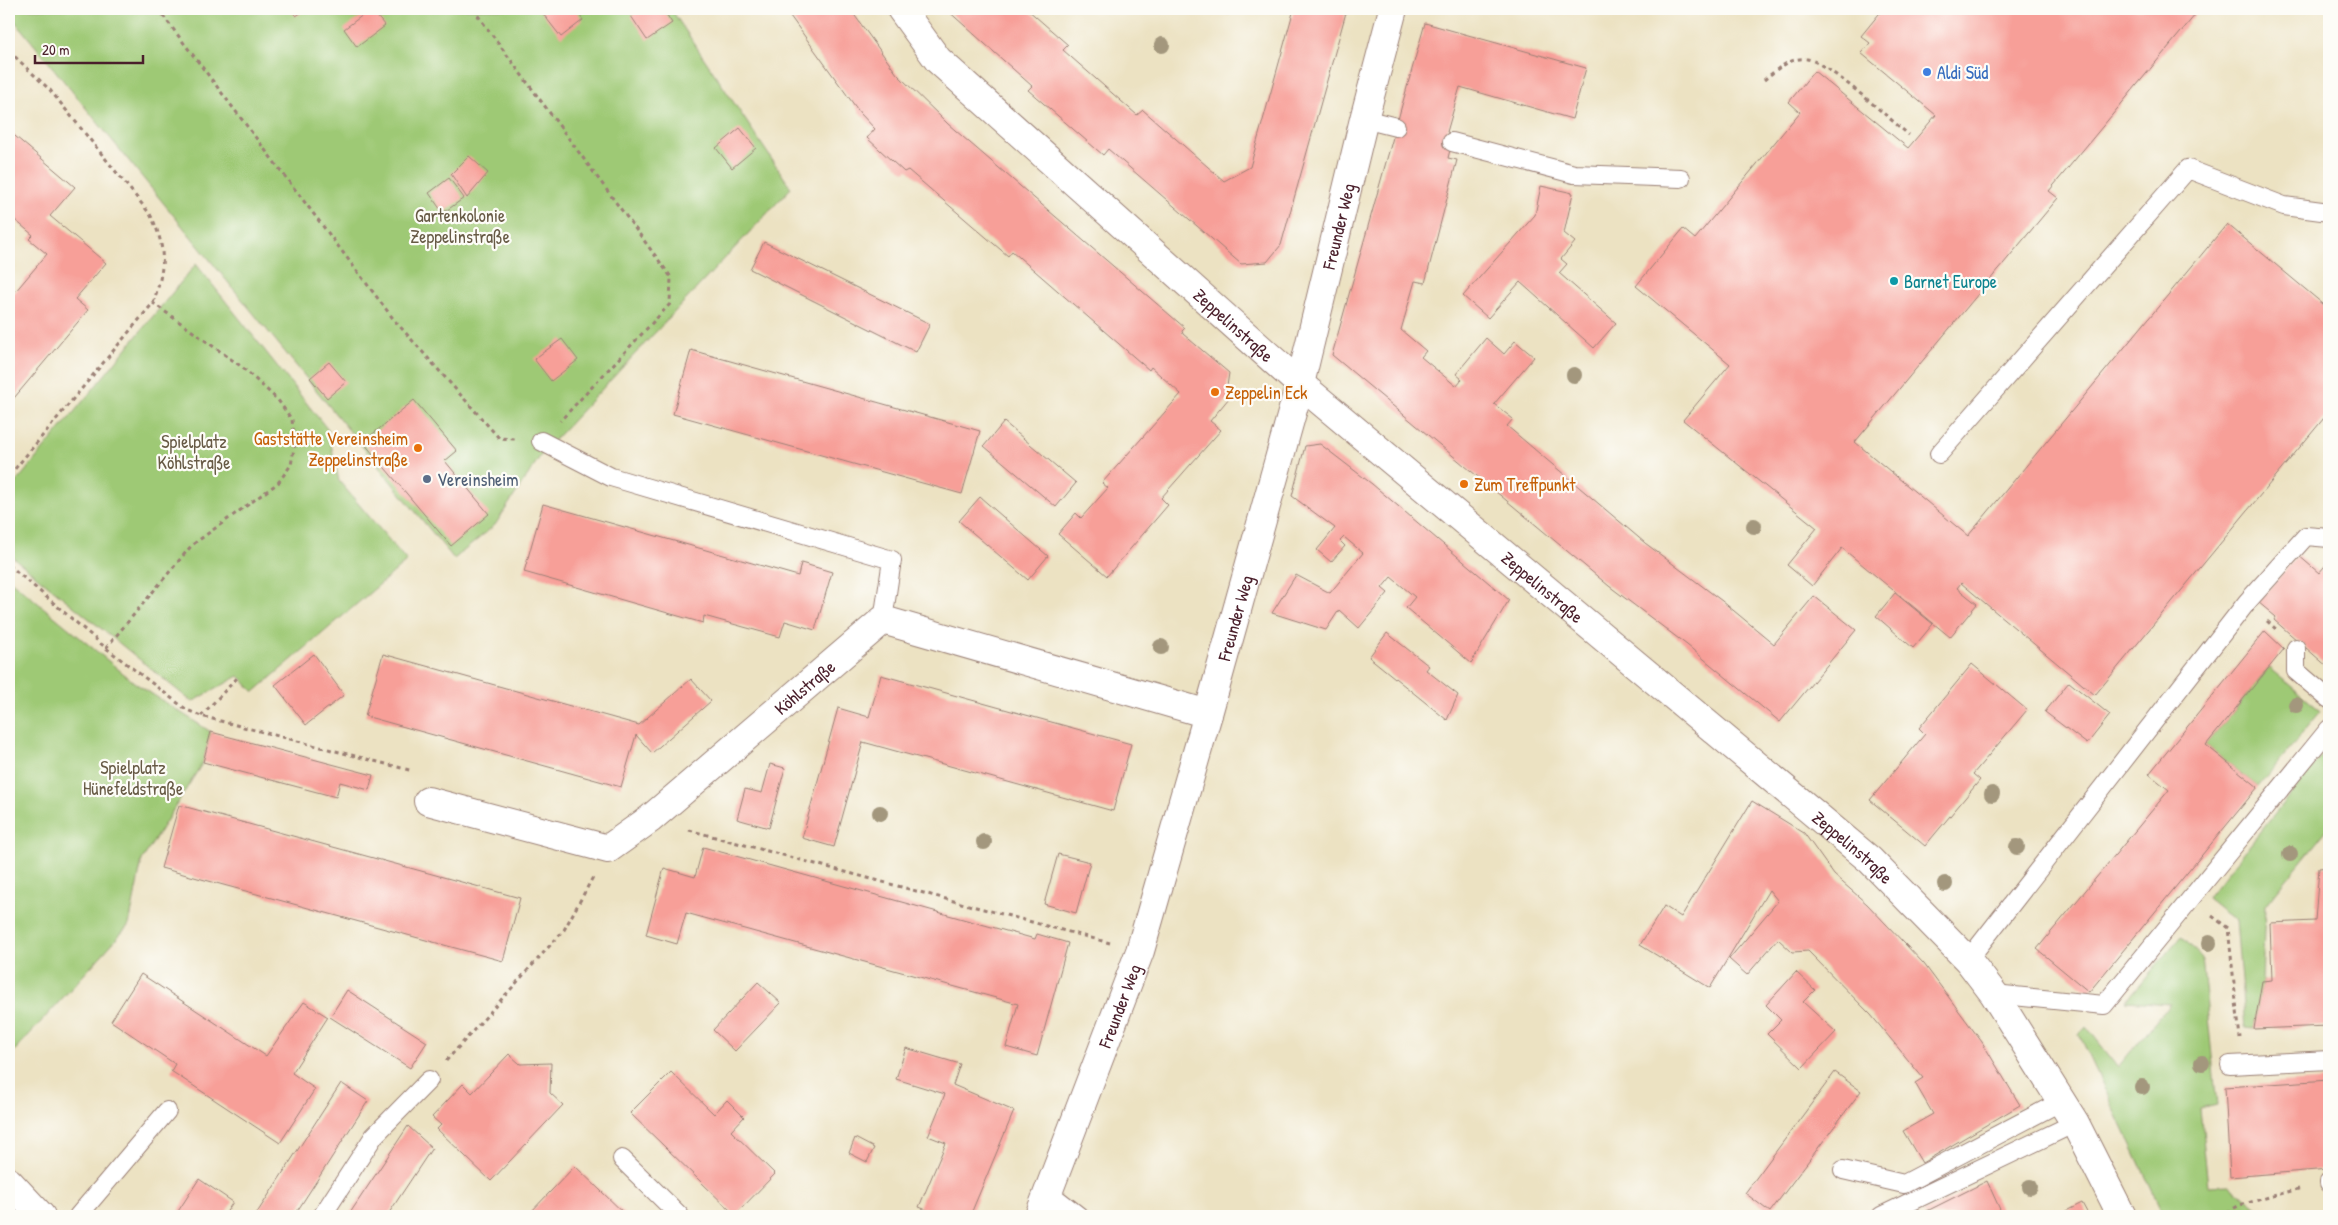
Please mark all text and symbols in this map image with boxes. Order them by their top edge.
scale bar [35,32,142,64]
text: 20 m [42,39,69,60]
place label: Aldi Süd [1937,60,1988,85]
marker: Aldi Süd [1921,66,1933,78]
street label: Freunder Weg [1315,181,1361,273]
park label: Gartenkolonie Zeppelinstraße [410,203,510,249]
place label: Barnet Europe [1904,269,1997,294]
marker: Barnet Europe [1888,275,1900,287]
street label: Zeppelinstraße [1188,282,1279,367]
place label: Zeppelin Eck [1225,380,1308,405]
marker: Zeppelin Eck [1209,386,1221,398]
place label: Gaststätte Vereinsheim Zeppelinstraße [254,426,408,472]
park label: Spielplatz Köhlstraße [158,429,230,475]
marker: Gaststätte Vereinsheim Zeppelinstraße [412,442,424,454]
place label: Vereinsheim [437,467,518,492]
place label: Zum Treffpunkt [1474,472,1576,497]
marker: Vereinsheim [421,473,433,485]
marker: Zum Treffpunkt [1458,478,1470,490]
street label: Zeppelinstraße [1496,545,1589,628]
street label: Freunder Weg [1211,572,1259,664]
street label: Köhlstraße [769,654,840,720]
park label: Spielplatz Hünefeldstraße [83,755,183,801]
street label: Zeppelinstraße [1807,805,1899,889]
street label: Freunder Weg [1091,960,1146,1052]

